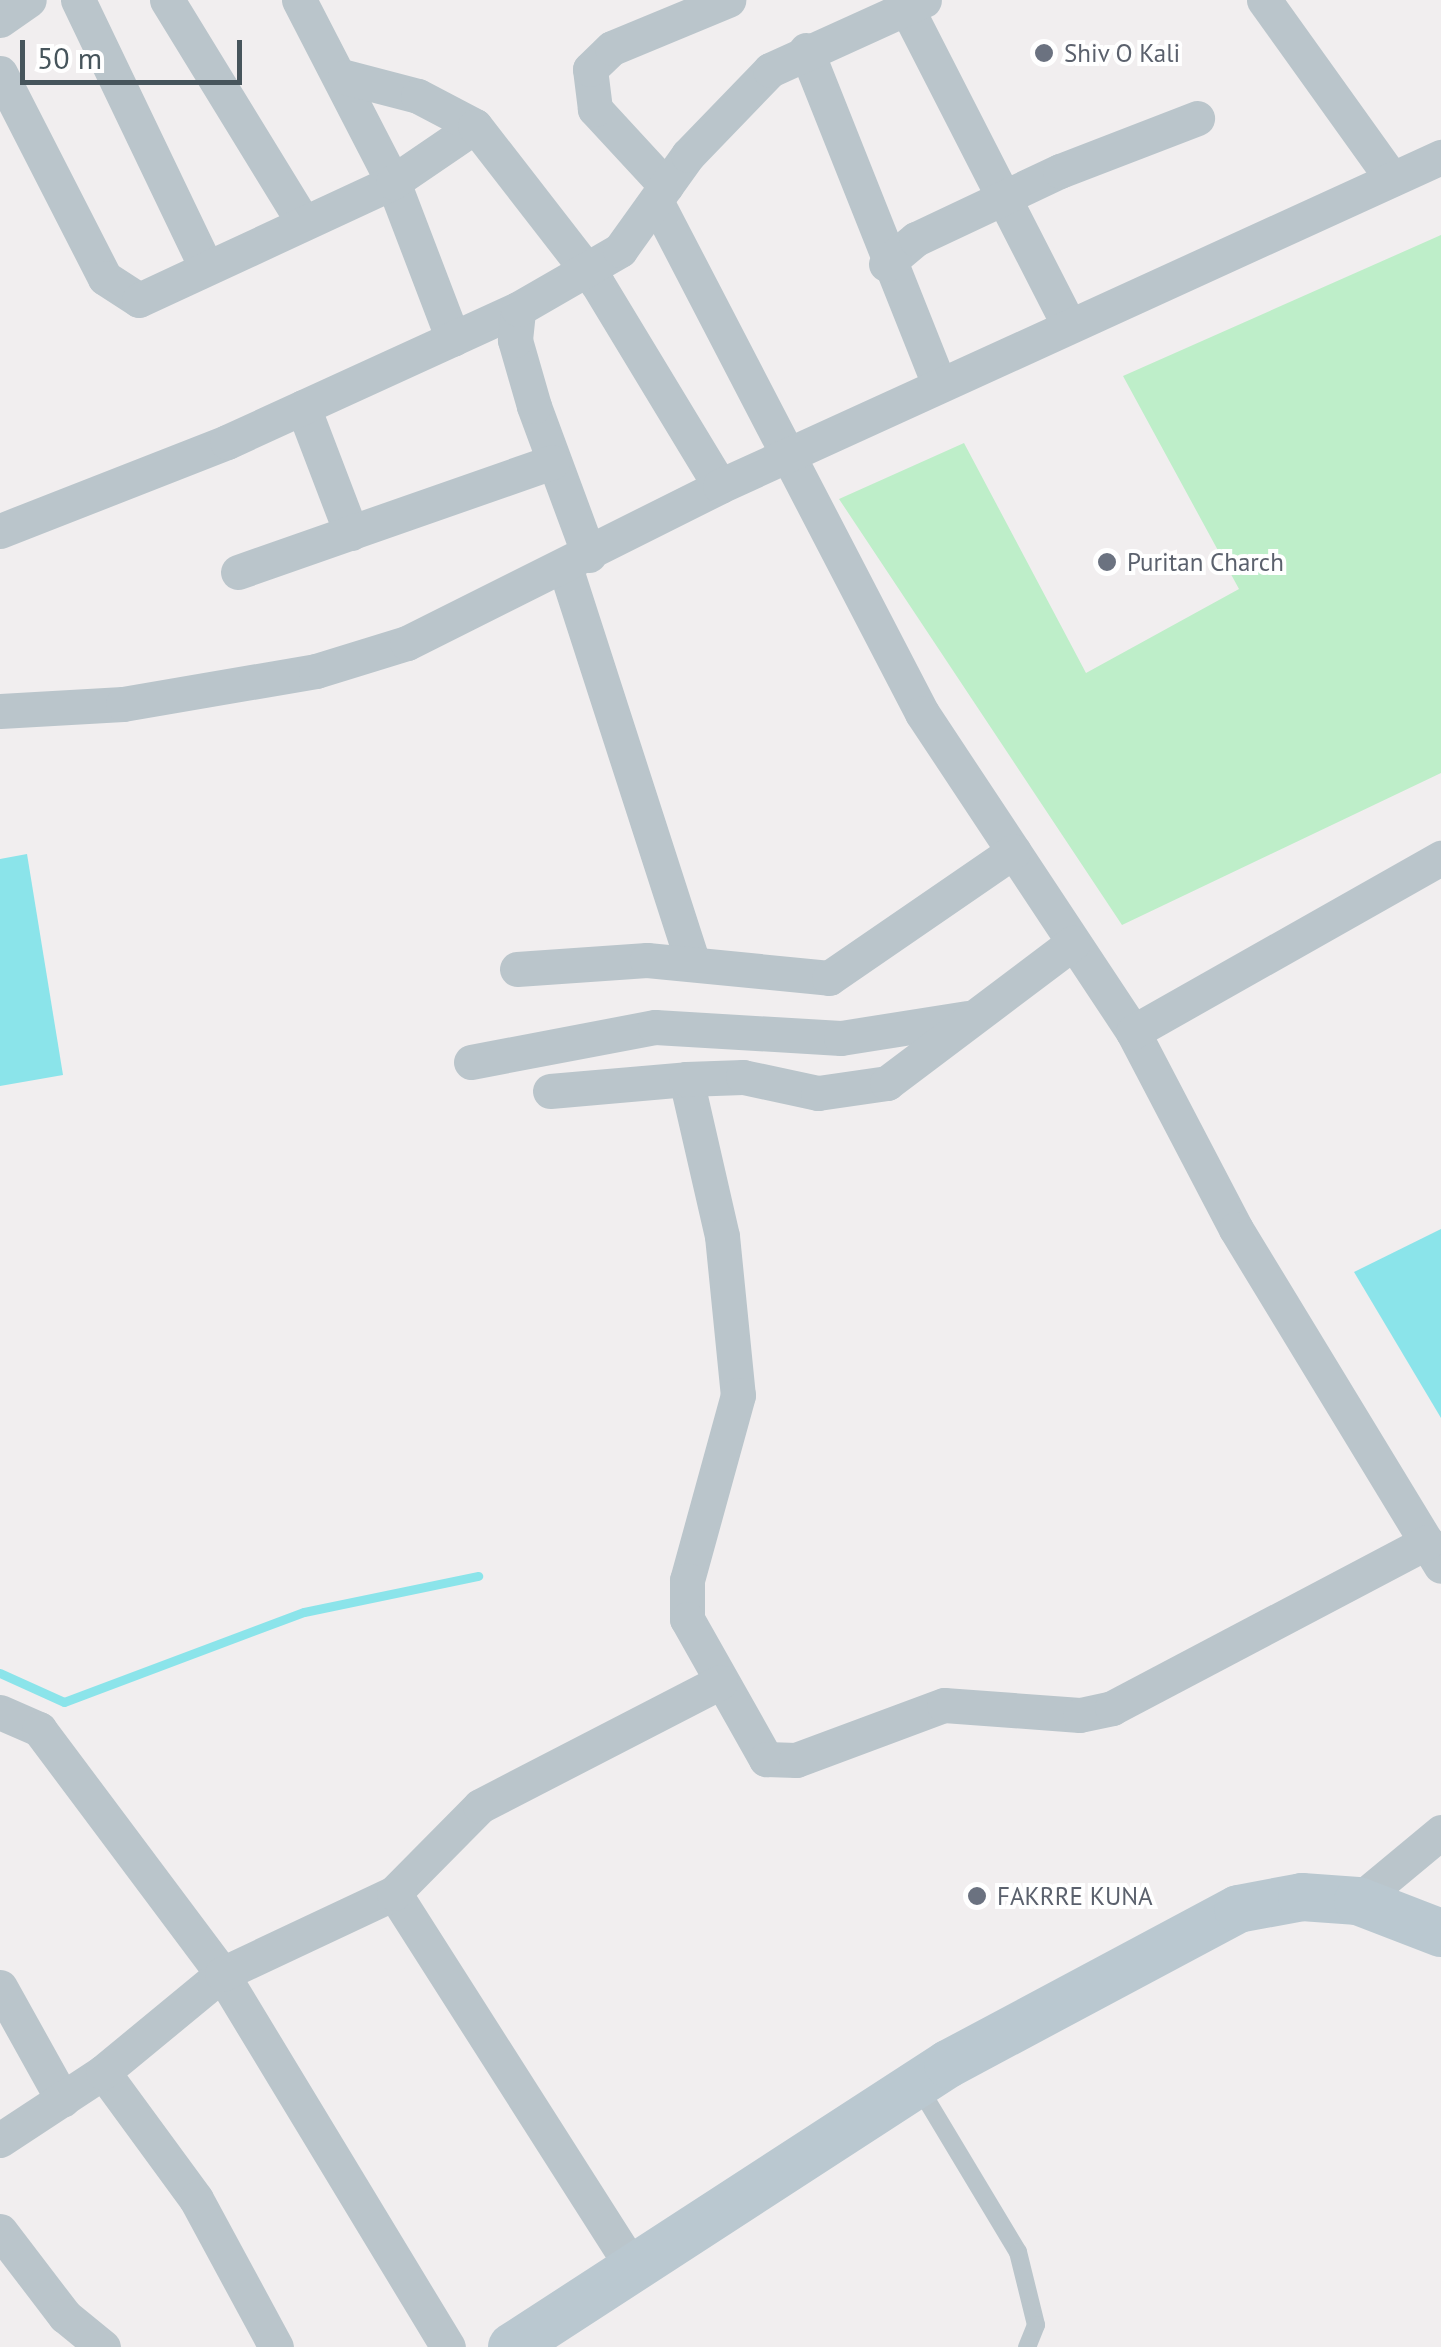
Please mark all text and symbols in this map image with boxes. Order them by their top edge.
scale bar [25,20,248,82]
text: 50 m [37,38,102,77]
place label: Shiv O Kali [1064,38,1181,68]
marker: Shiv O Kali [1033,42,1055,64]
place label: Puritan Charch [1127,547,1284,577]
marker: Puritan Charch [1096,551,1118,573]
place label: FAKRRE KUNA [997,1881,1153,1911]
marker: FAKRRE KUNA [966,1885,988,1907]

